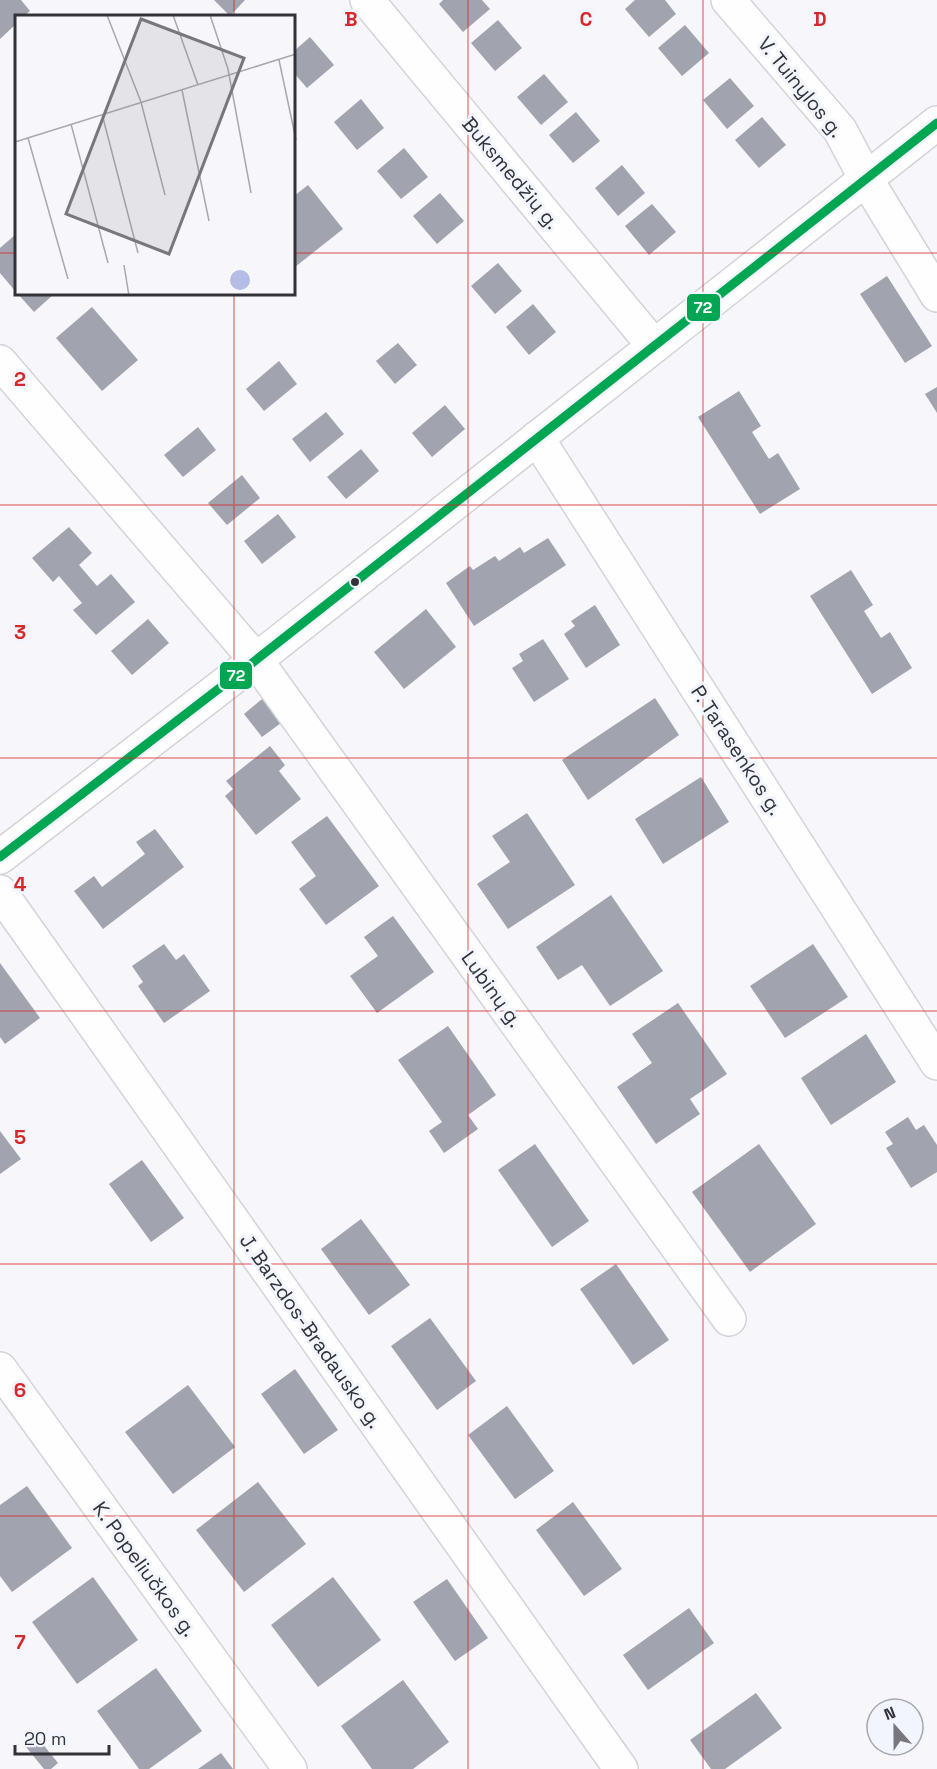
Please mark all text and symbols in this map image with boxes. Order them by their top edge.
text: B [344,6,358,32]
text: C [580,6,593,32]
text: D [813,6,827,32]
inset map [15,15,296,296]
street label: V. Tuinylos g. [752,31,850,143]
street label: Buksmedžių g. [456,111,566,235]
line badge: 72 [686,293,721,322]
text: 72 [694,297,712,318]
text: 2 [14,366,26,392]
unlabelled marker [349,576,361,588]
text: 3 [14,619,26,645]
line badge: 72 [219,661,253,690]
text: 72 [227,665,245,686]
street label: P. Tarasenkos g. [685,680,789,820]
text: 4 [14,871,27,897]
street label: Lubinų g. [456,946,528,1032]
text: 5 [14,1124,26,1150]
street label: J. Barzdos-Bradausko g. [234,1229,388,1433]
text: 6 [14,1377,26,1403]
street label: K. Popeliučkos g. [87,1496,203,1642]
text: 7 [14,1629,26,1655]
north arrow [865,1697,925,1757]
text: N [881,1702,899,1725]
scale bar [15,1718,110,1756]
text: 20 m [24,1727,67,1750]

